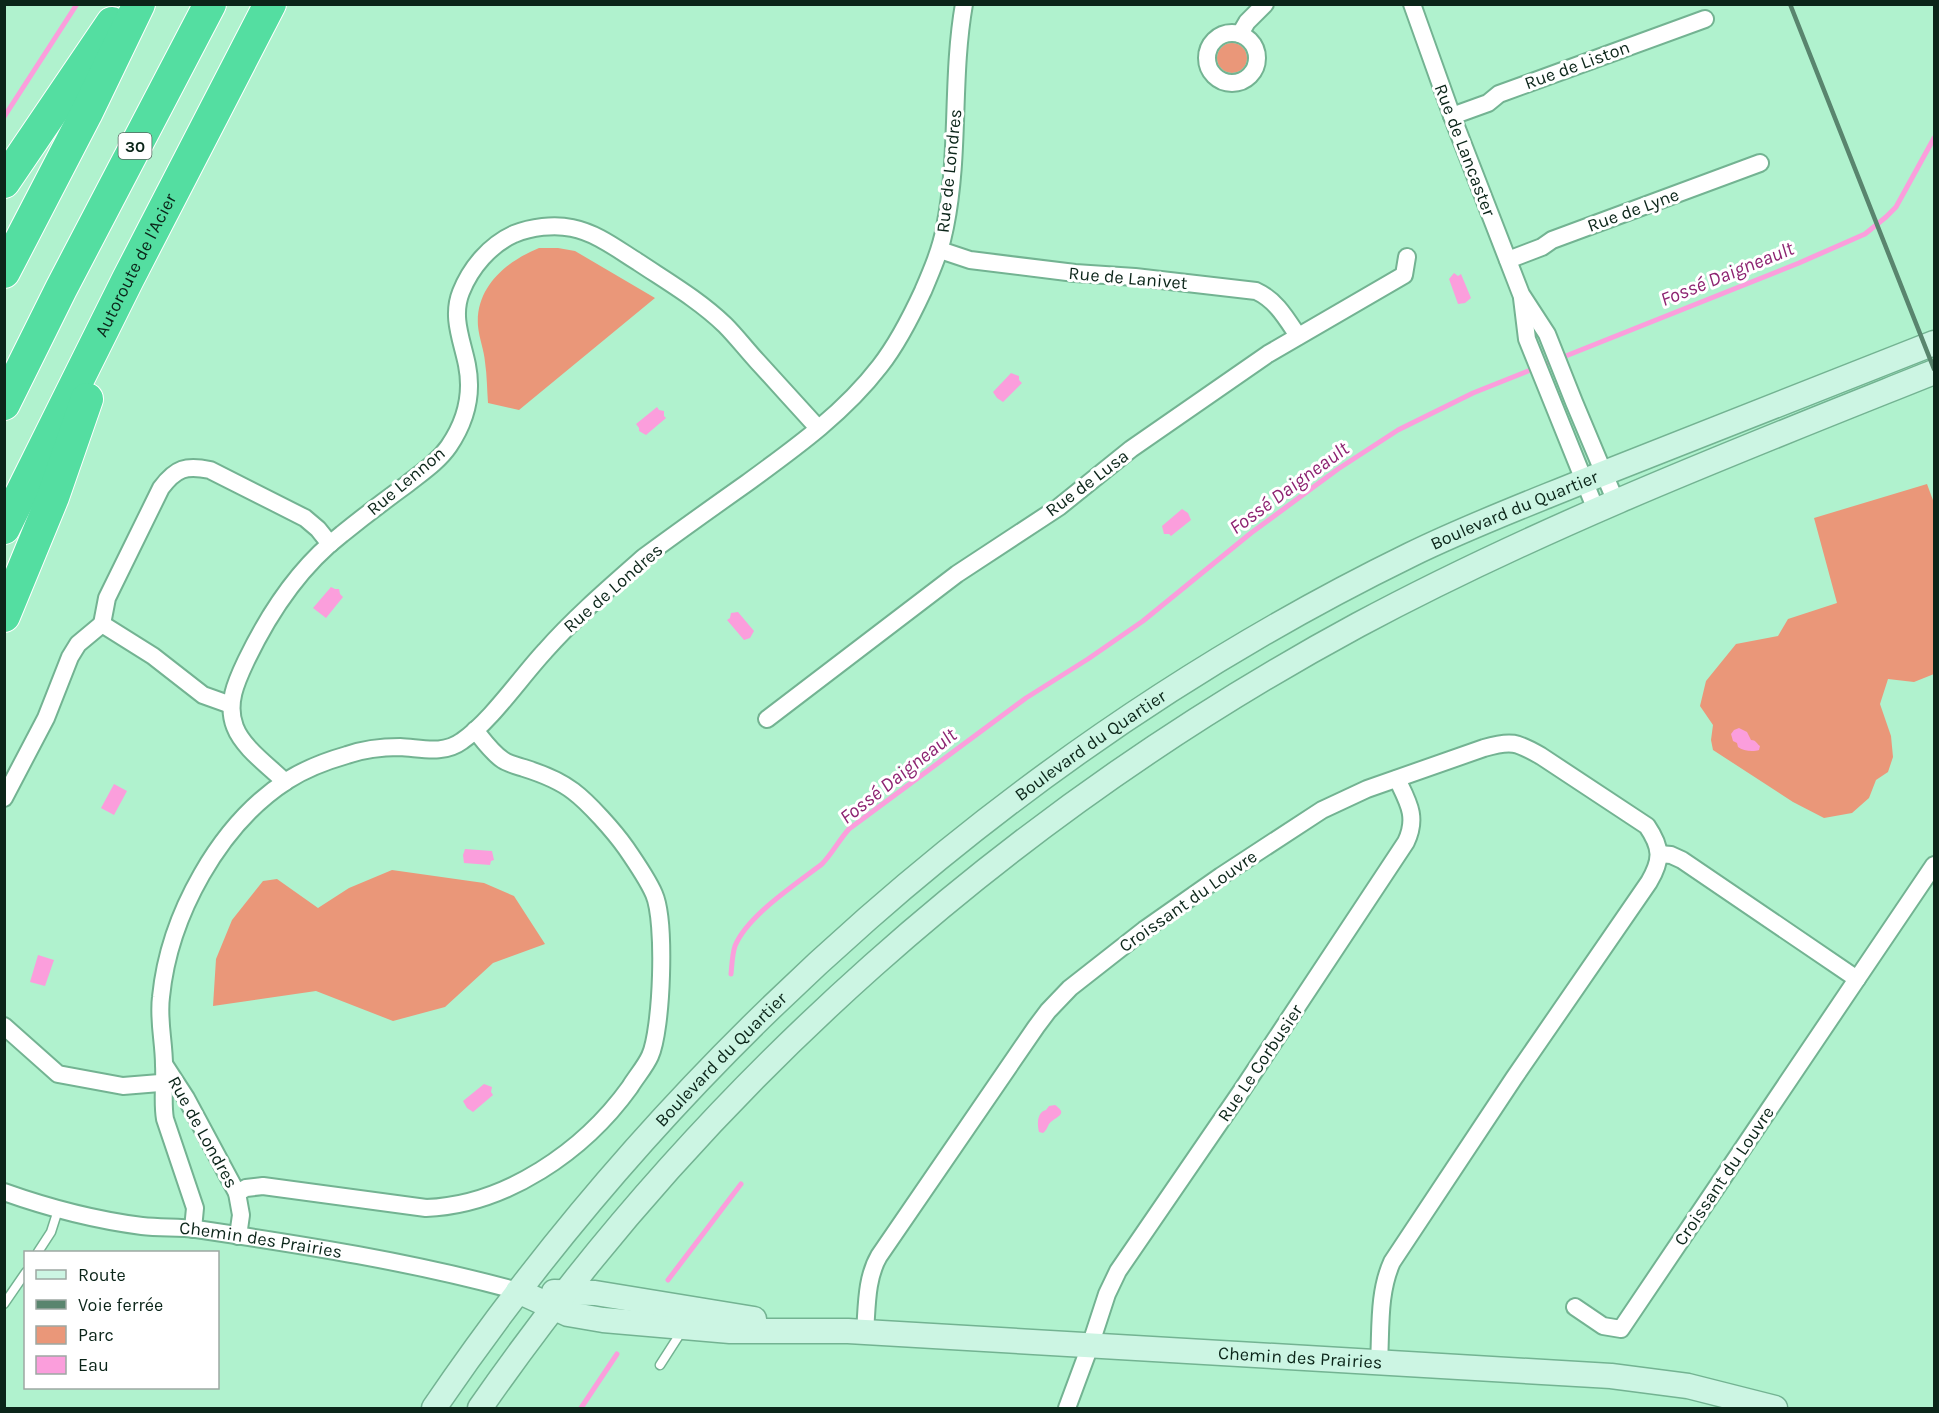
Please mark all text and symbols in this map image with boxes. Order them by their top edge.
street label: Rue de Liston [1521,36,1633,94]
street label: Rue de Lancaster [1430,81,1501,220]
street label: Rue de Londres [932,108,966,234]
road number: 30 [118,133,152,159]
street label: Rue de Lyne [1584,183,1682,237]
street label: Autoroute de l'Acier [90,189,181,340]
water label: Fossé Daigneault [1657,237,1797,311]
street label: Rue de Lanivet [1068,262,1189,294]
water label: Fossé Daigneault [1225,437,1353,539]
street label: Rue Lennon [362,442,450,520]
street label: Rue de Lusa [1041,445,1133,521]
street label: Boulevard du Quartier [1427,465,1602,555]
street label: Rue de Londres [559,539,667,637]
street label: Boulevard du Quartier [1010,685,1171,806]
water label: Fossé Daigneault [835,723,961,829]
street label: Croissant du Louvre [1115,845,1261,957]
street label: Boulevard du Quartier [650,987,792,1131]
street label: Rue Le Corbusier [1213,1000,1308,1126]
street label: Rue de Londres [163,1072,243,1192]
street label: Croissant du Louvre [1669,1102,1779,1250]
street label: Chemin des Prairies [179,1217,344,1263]
legend [24,1251,219,1389]
text: Route [78,1264,126,1286]
text: Voie ferrée [78,1294,163,1316]
text: Parc [78,1324,114,1346]
street label: Chemin des Prairies [1217,1342,1383,1373]
text: Eau [78,1354,109,1376]

